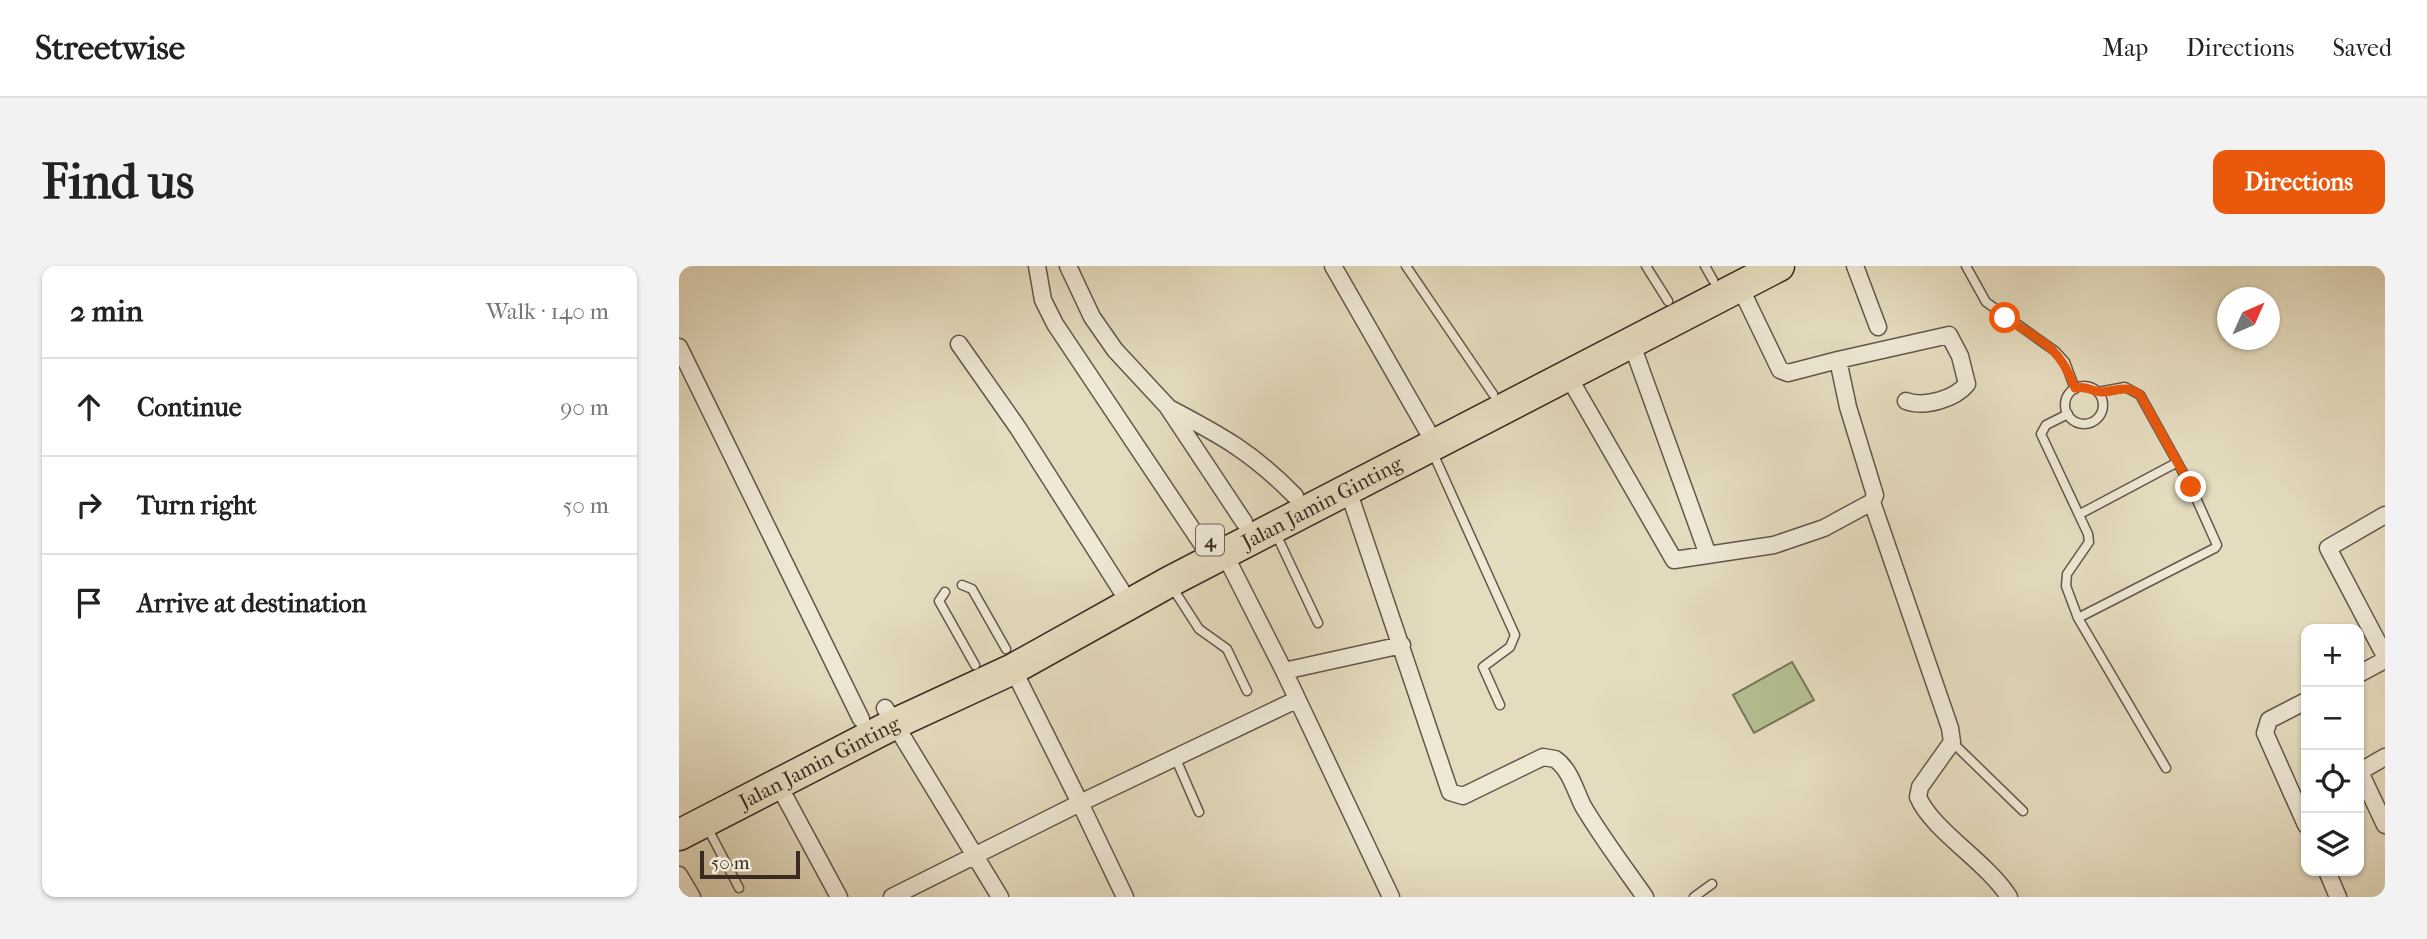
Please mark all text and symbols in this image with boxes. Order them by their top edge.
text: Streetwise [35,29,185,68]
text: Map [2102,34,2148,62]
text: Directions [2186,34,2294,62]
text: Saved [2332,34,2392,62]
button: Directions [2213,150,2385,214]
text: Find us [42,153,194,211]
north arrow [2217,287,2280,350]
text: 2 min [70,294,143,329]
text: Walk · 140 m [486,298,609,325]
route start [1989,302,2020,333]
icon: ahead [70,388,108,426]
text: Continue [137,392,242,423]
text: 90 m [560,394,609,421]
street label: Jalan Jamin Ginting [1236,451,1407,555]
route end [2175,471,2206,502]
icon: right [70,486,108,524]
text: Turn right [137,490,257,521]
text: 50 m [562,492,609,519]
road number: 4 [1196,524,1224,556]
icon: arrive [70,584,108,622]
text: Arrive at destination [137,588,367,619]
map controls [2301,624,2364,876]
button: + [2301,624,2364,687]
button: − [2301,687,2364,750]
street label: Jalan Jamin Ginting [733,711,904,815]
button: locate [2301,750,2364,813]
button: layers [2301,813,2364,876]
scale bar [700,848,800,880]
text: 50 m [711,852,750,874]

